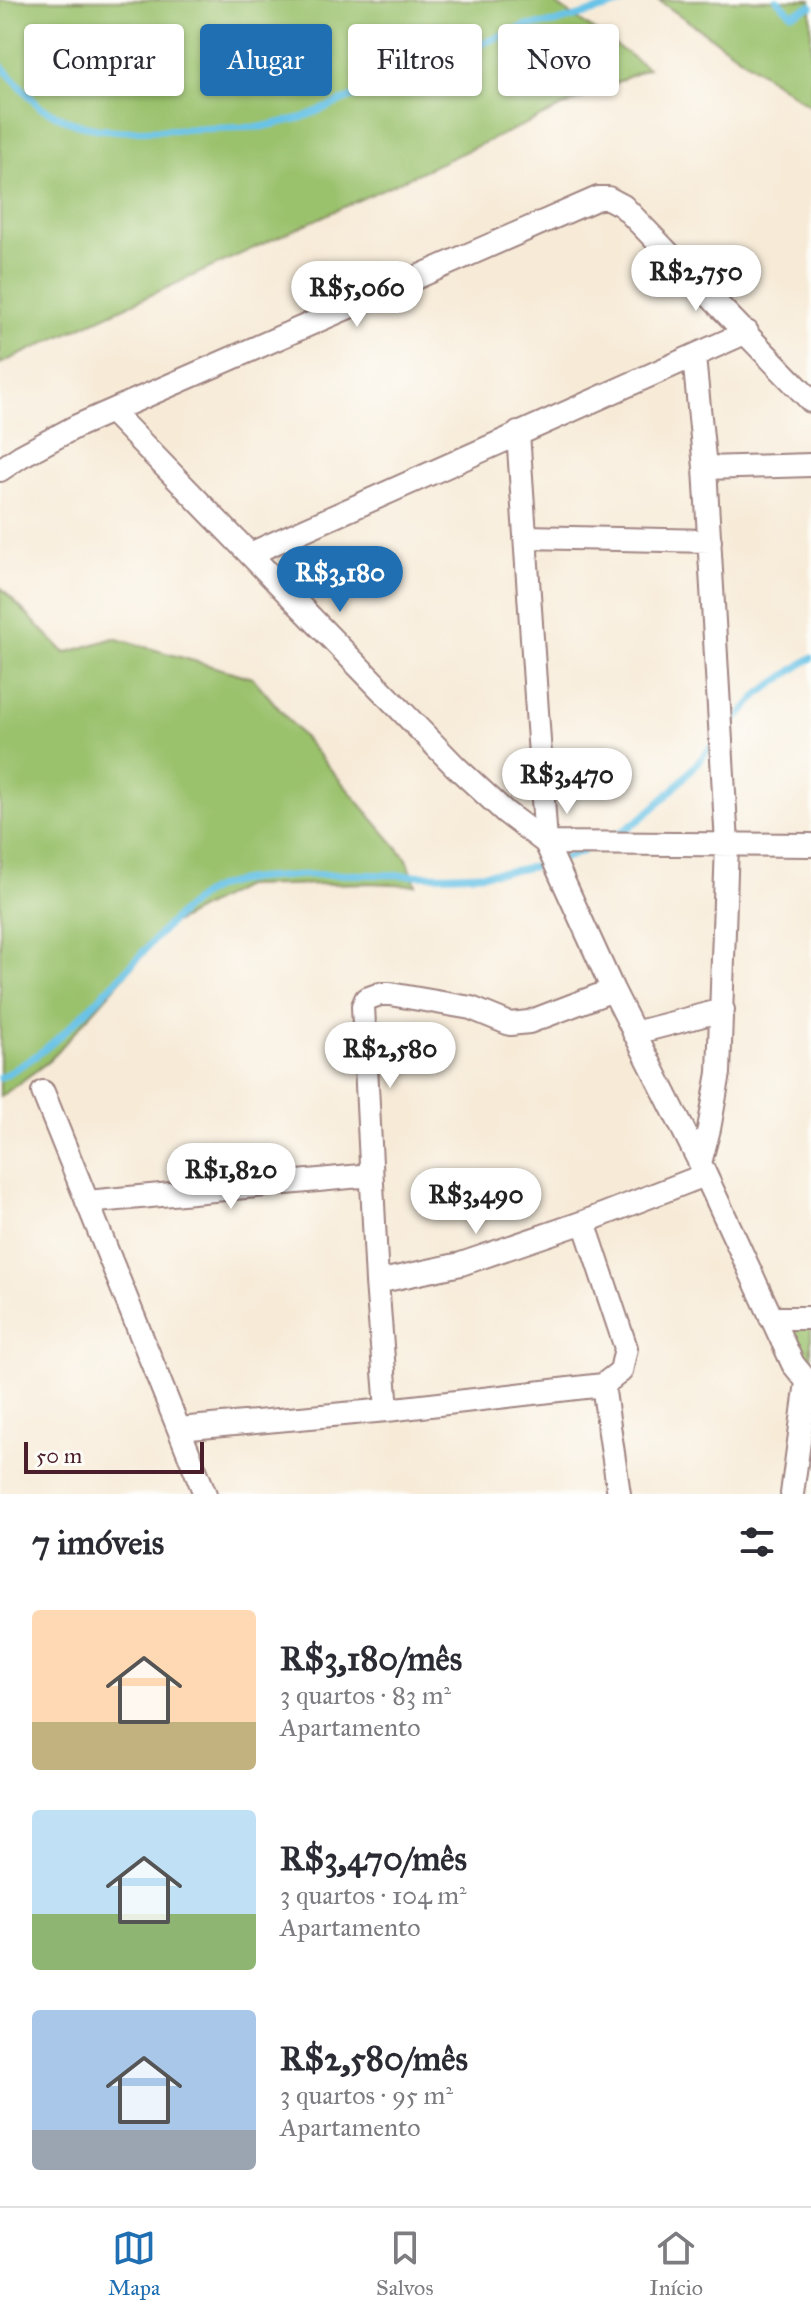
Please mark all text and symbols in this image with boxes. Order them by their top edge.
chip: Comprar [24,24,184,96]
chip: Alugar [200,24,332,96]
chip: Filtros [348,24,482,96]
chip: Novo [498,24,619,96]
pin: R$2,750 [622,245,770,313]
text: R$2,750 [649,255,743,287]
pin: R$5,060 [283,261,431,329]
text: R$5,060 [309,271,405,303]
pin: R$3,180 [266,546,414,614]
text: R$3,180 [295,556,385,588]
pin: R$3,470 [493,748,641,816]
text: R$3,470 [520,758,614,790]
pin: R$2,580 [316,1022,464,1090]
text: R$2,580 [343,1032,437,1064]
pin: R$1,820 [157,1143,305,1211]
text: R$1,820 [185,1153,277,1185]
pin: R$3,490 [402,1168,550,1236]
text: R$3,490 [428,1178,524,1210]
scale bar [24,1438,204,1474]
text: 50 m [36,1442,82,1469]
icon: filters [735,1520,779,1564]
text: 7 imóveis [32,1522,164,1563]
text: R$3,180/mês [280,1638,462,1679]
icon: home [96,1642,192,1738]
text: 3 quartos · 83 m² [280,1679,451,1711]
text: Apartamento [280,1711,421,1743]
text: R$3,470/mês [280,1838,467,1879]
icon: home [96,1842,192,1938]
text: 3 quartos · 104 m² [280,1879,467,1911]
text: Apartamento [280,1911,421,1943]
text: R$2,580/mês [280,2038,468,2079]
icon: home [96,2042,192,2138]
text: 3 quartos · 95 m² [280,2079,453,2111]
text: Apartamento [280,2111,421,2143]
tab: Mapa [108,2226,160,2301]
tab: Salvos [376,2226,433,2301]
tab: Início [649,2226,703,2301]

